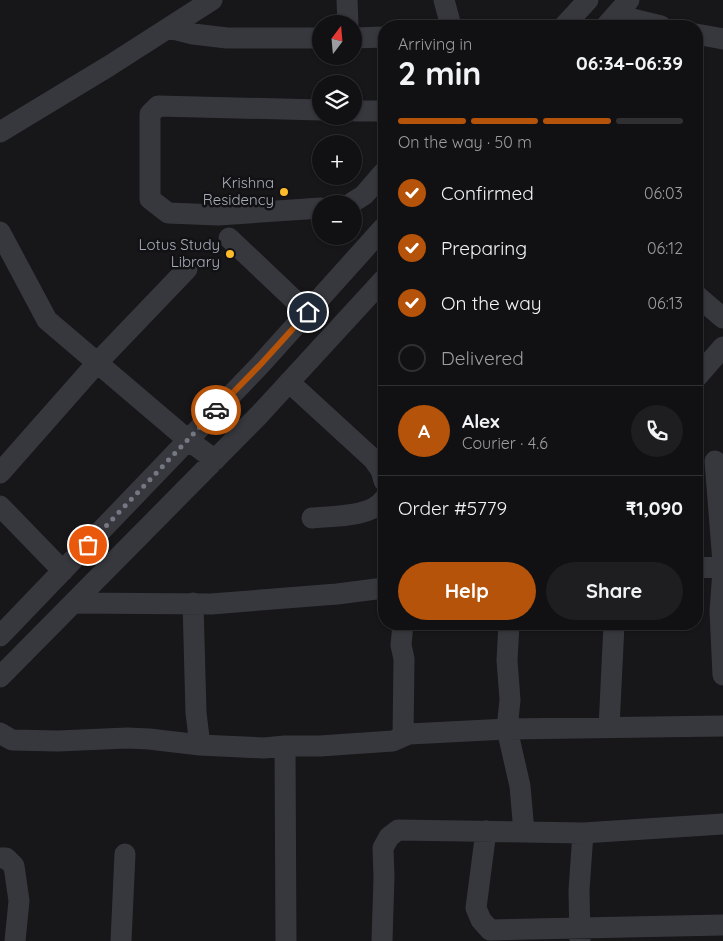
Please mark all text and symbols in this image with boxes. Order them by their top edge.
north arrow [312,15,362,65]
map controls [312,15,362,245]
text: Arriving in [398,34,472,54]
text: 06:34–06:39 [576,51,683,75]
text: 2 min [398,53,481,93]
button: layers [312,75,362,125]
text: On the way · 50 m [398,132,532,152]
button: + [312,135,362,185]
place label: Krishna Residency [203,173,274,209]
icon: check [398,179,426,207]
text: Confirmed [441,181,534,205]
text: 06:03 [644,183,683,203]
marker: Krishna Residency [278,186,290,198]
button: − [312,195,362,245]
icon: check [398,234,426,262]
place label: Lotus Study Library [139,235,220,271]
text: Preparing [441,236,527,260]
text: 06:12 [647,238,683,258]
marker: Lotus Study Library [224,248,236,260]
icon: check [398,289,426,317]
pin [287,291,329,333]
text: On the way [441,291,542,315]
text: 06:13 [648,293,683,313]
icon: home [294,298,322,326]
text: Delivered [441,346,524,370]
courier [191,385,241,435]
icon: car [202,396,230,424]
button: phone [631,405,683,457]
text: Alex [462,409,500,433]
text: A [418,419,430,443]
text: Courier · 4.6 [462,433,548,453]
text: Order #5779 [398,496,507,520]
text: ₹1,090 [626,496,683,520]
pin [67,524,109,566]
icon: bag [74,531,102,559]
button: Help [398,562,536,620]
button: Share [546,562,683,620]

